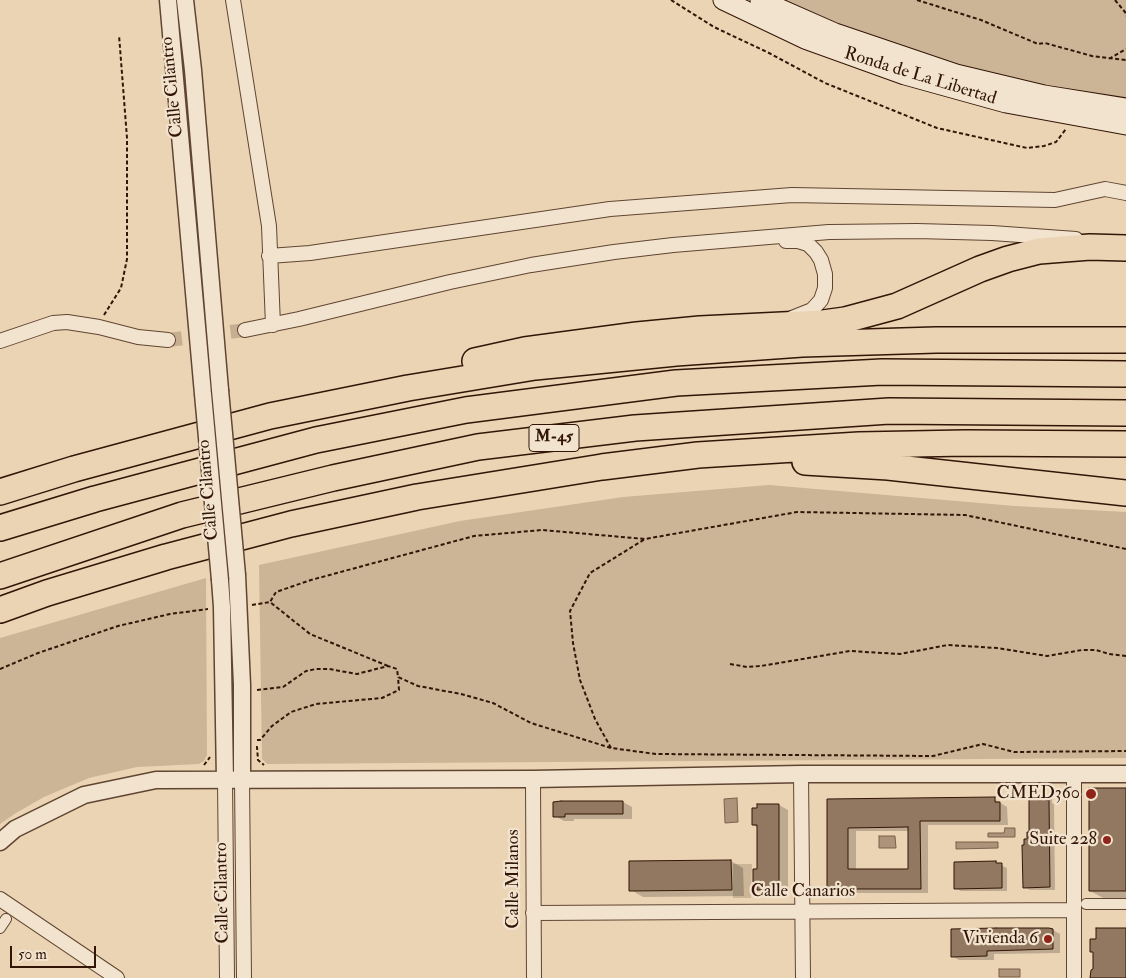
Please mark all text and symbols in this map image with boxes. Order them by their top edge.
street label: Calle Cilantro [157,36,189,138]
street label: Ronda de La Libertad [841,44,999,110]
road number: M-45 [529,424,579,452]
street label: Calle Cilantro [194,439,224,541]
place label: CMED360 [997,783,1080,805]
marker: CMED360 [1084,787,1098,801]
street label: Calle Milanos [503,829,525,929]
place label: Suite 228 [1029,829,1097,851]
marker: Suite 228 [1101,834,1113,846]
street label: Calle Cilantro [211,842,235,944]
street label: Calle Canarios [751,881,855,903]
place label: Vivienda 6 [962,928,1038,950]
marker: Vivienda 6 [1042,933,1054,945]
scale bar [12,936,99,968]
text: 50 m [18,945,47,964]

